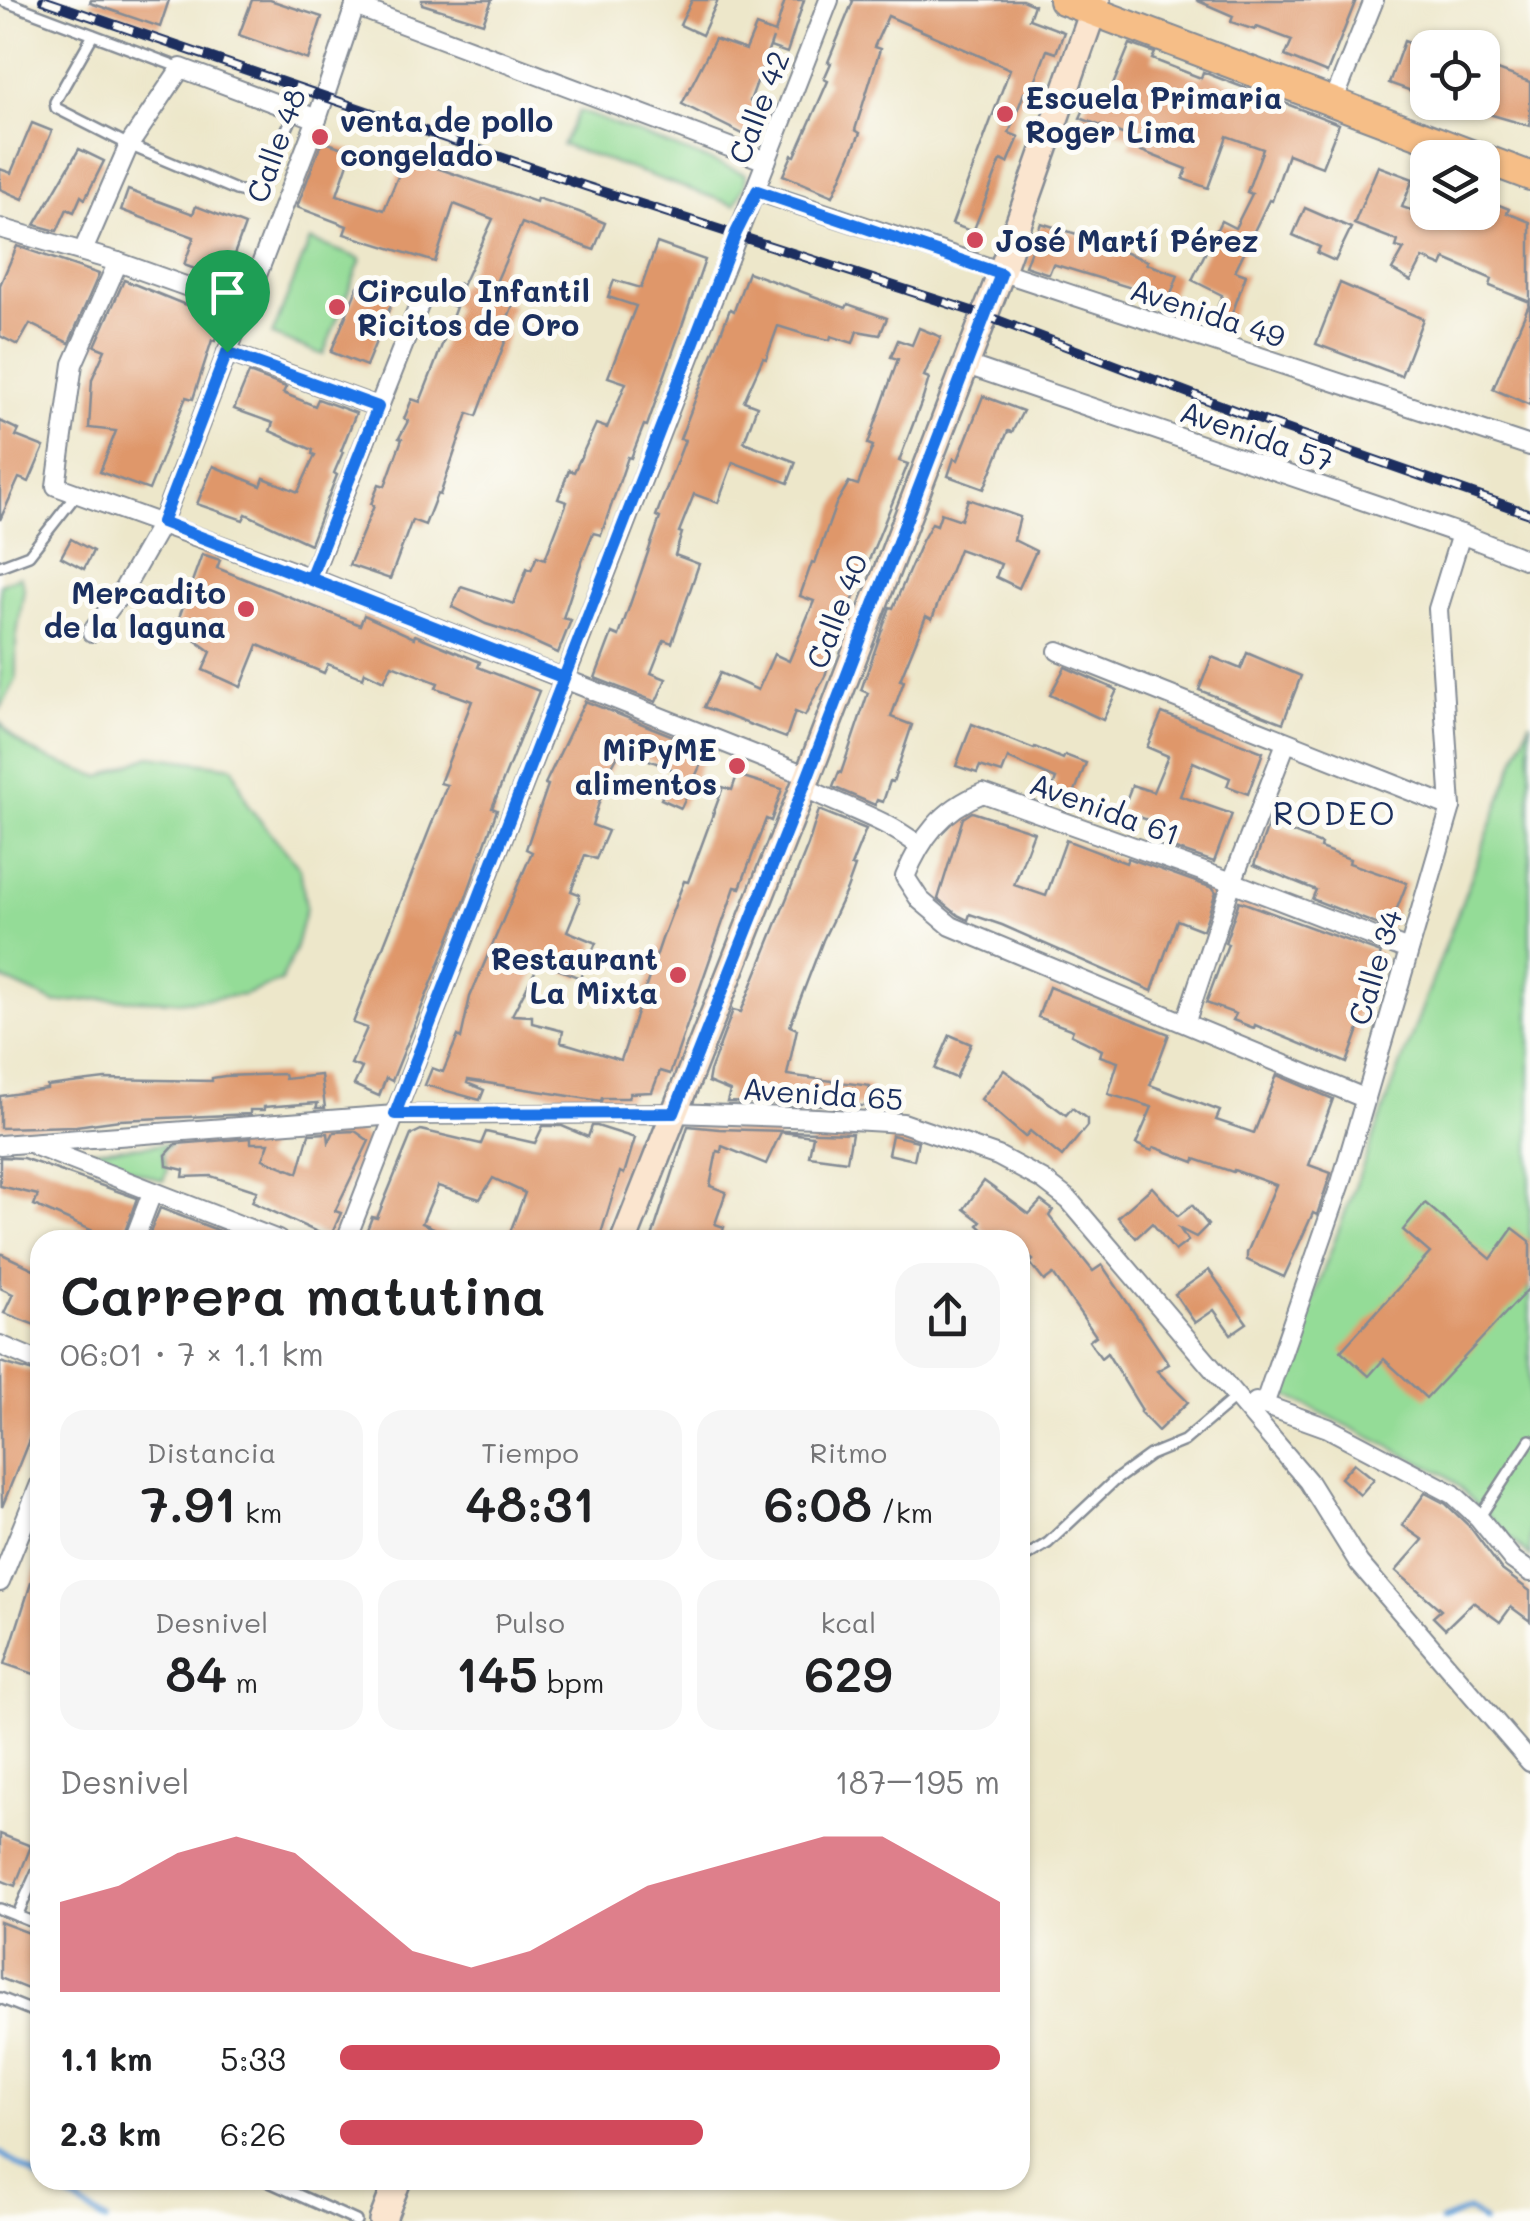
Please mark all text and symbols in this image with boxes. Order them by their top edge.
map controls [1410,30,1500,230]
button: locate [1410,30,1500,120]
street label: Calle 42 [718,45,798,169]
place label: Escuela Primaria Roger Lima [1025,77,1282,151]
street label: Calle 48 [236,82,314,208]
place label: venta de pollo congelado [340,100,553,174]
marker: Escuela Primaria Roger Lima [994,103,1016,125]
marker: venta de pollo congelado [309,126,331,148]
button: layers [1410,140,1500,230]
place label: José Martí Pérez [995,220,1259,260]
marker: José Martí Pérez [964,229,986,251]
pin [185,250,270,353]
icon: arrive [200,265,255,320]
street label: Avenida 49 [1125,268,1291,356]
place label: Circulo Infantil Ricitos de Oro [357,270,590,344]
marker: Circulo Infantil Ricitos de Oro [326,296,348,318]
street label: Avenida 57 [1175,390,1339,480]
street label: Calle 40 [796,548,876,674]
place label: Mercadito de la laguna [44,572,226,646]
marker: Mercadito de la laguna [235,598,257,620]
place label: MiPyME alimentos [575,729,717,803]
marker: MiPyME alimentos [726,755,748,777]
street label: Avenida 61 [1024,762,1186,854]
district label: RODEO [1273,791,1397,833]
street label: Calle 34 [1338,904,1411,1030]
place label: Restaurant La Mixta [491,938,658,1012]
marker: Restaurant La Mixta [667,964,689,986]
street label: Avenida 65 [741,1067,905,1119]
text: Carrera matutina [60,1258,546,1330]
button: share [895,1263,1000,1368]
text: 06:01 · 7 × 1.1 km [60,1332,324,1374]
text: Distancia [147,1434,276,1470]
text: Tiempo [481,1434,579,1470]
text: Ritmo [809,1434,887,1470]
text: 7.91 [141,1470,236,1536]
text: 48:31 [465,1470,595,1536]
text: 6:08 [764,1470,872,1536]
text: km [236,1494,282,1530]
text: /km [872,1494,933,1530]
text: Desnivel [155,1604,268,1640]
text: Pulso [495,1604,565,1640]
text: kcal [820,1604,876,1640]
text: 84 [165,1640,227,1706]
text: 145 [456,1640,538,1706]
text: 629 [804,1640,892,1706]
text: m [227,1664,258,1700]
text: bpm [538,1664,604,1700]
text: Desnivel [60,1760,190,1802]
text: 187–195 m [835,1760,1000,1802]
text: 1.1 km [60,2037,152,2079]
text: 5:33 [220,2037,286,2079]
text: 2.3 km [60,2112,161,2154]
text: 6:26 [220,2112,286,2154]

